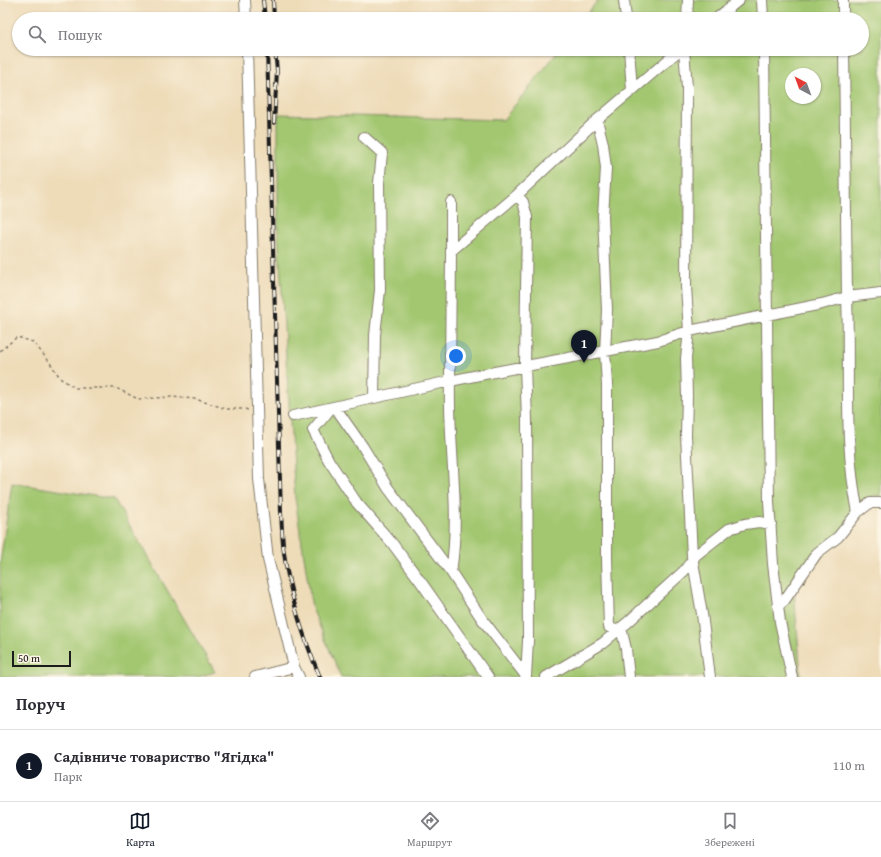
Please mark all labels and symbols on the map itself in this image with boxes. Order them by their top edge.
north arrow [785,68,821,104]
pin: 1 [571,330,597,363]
your location [446,346,466,366]
scale bar [12,649,71,668]

